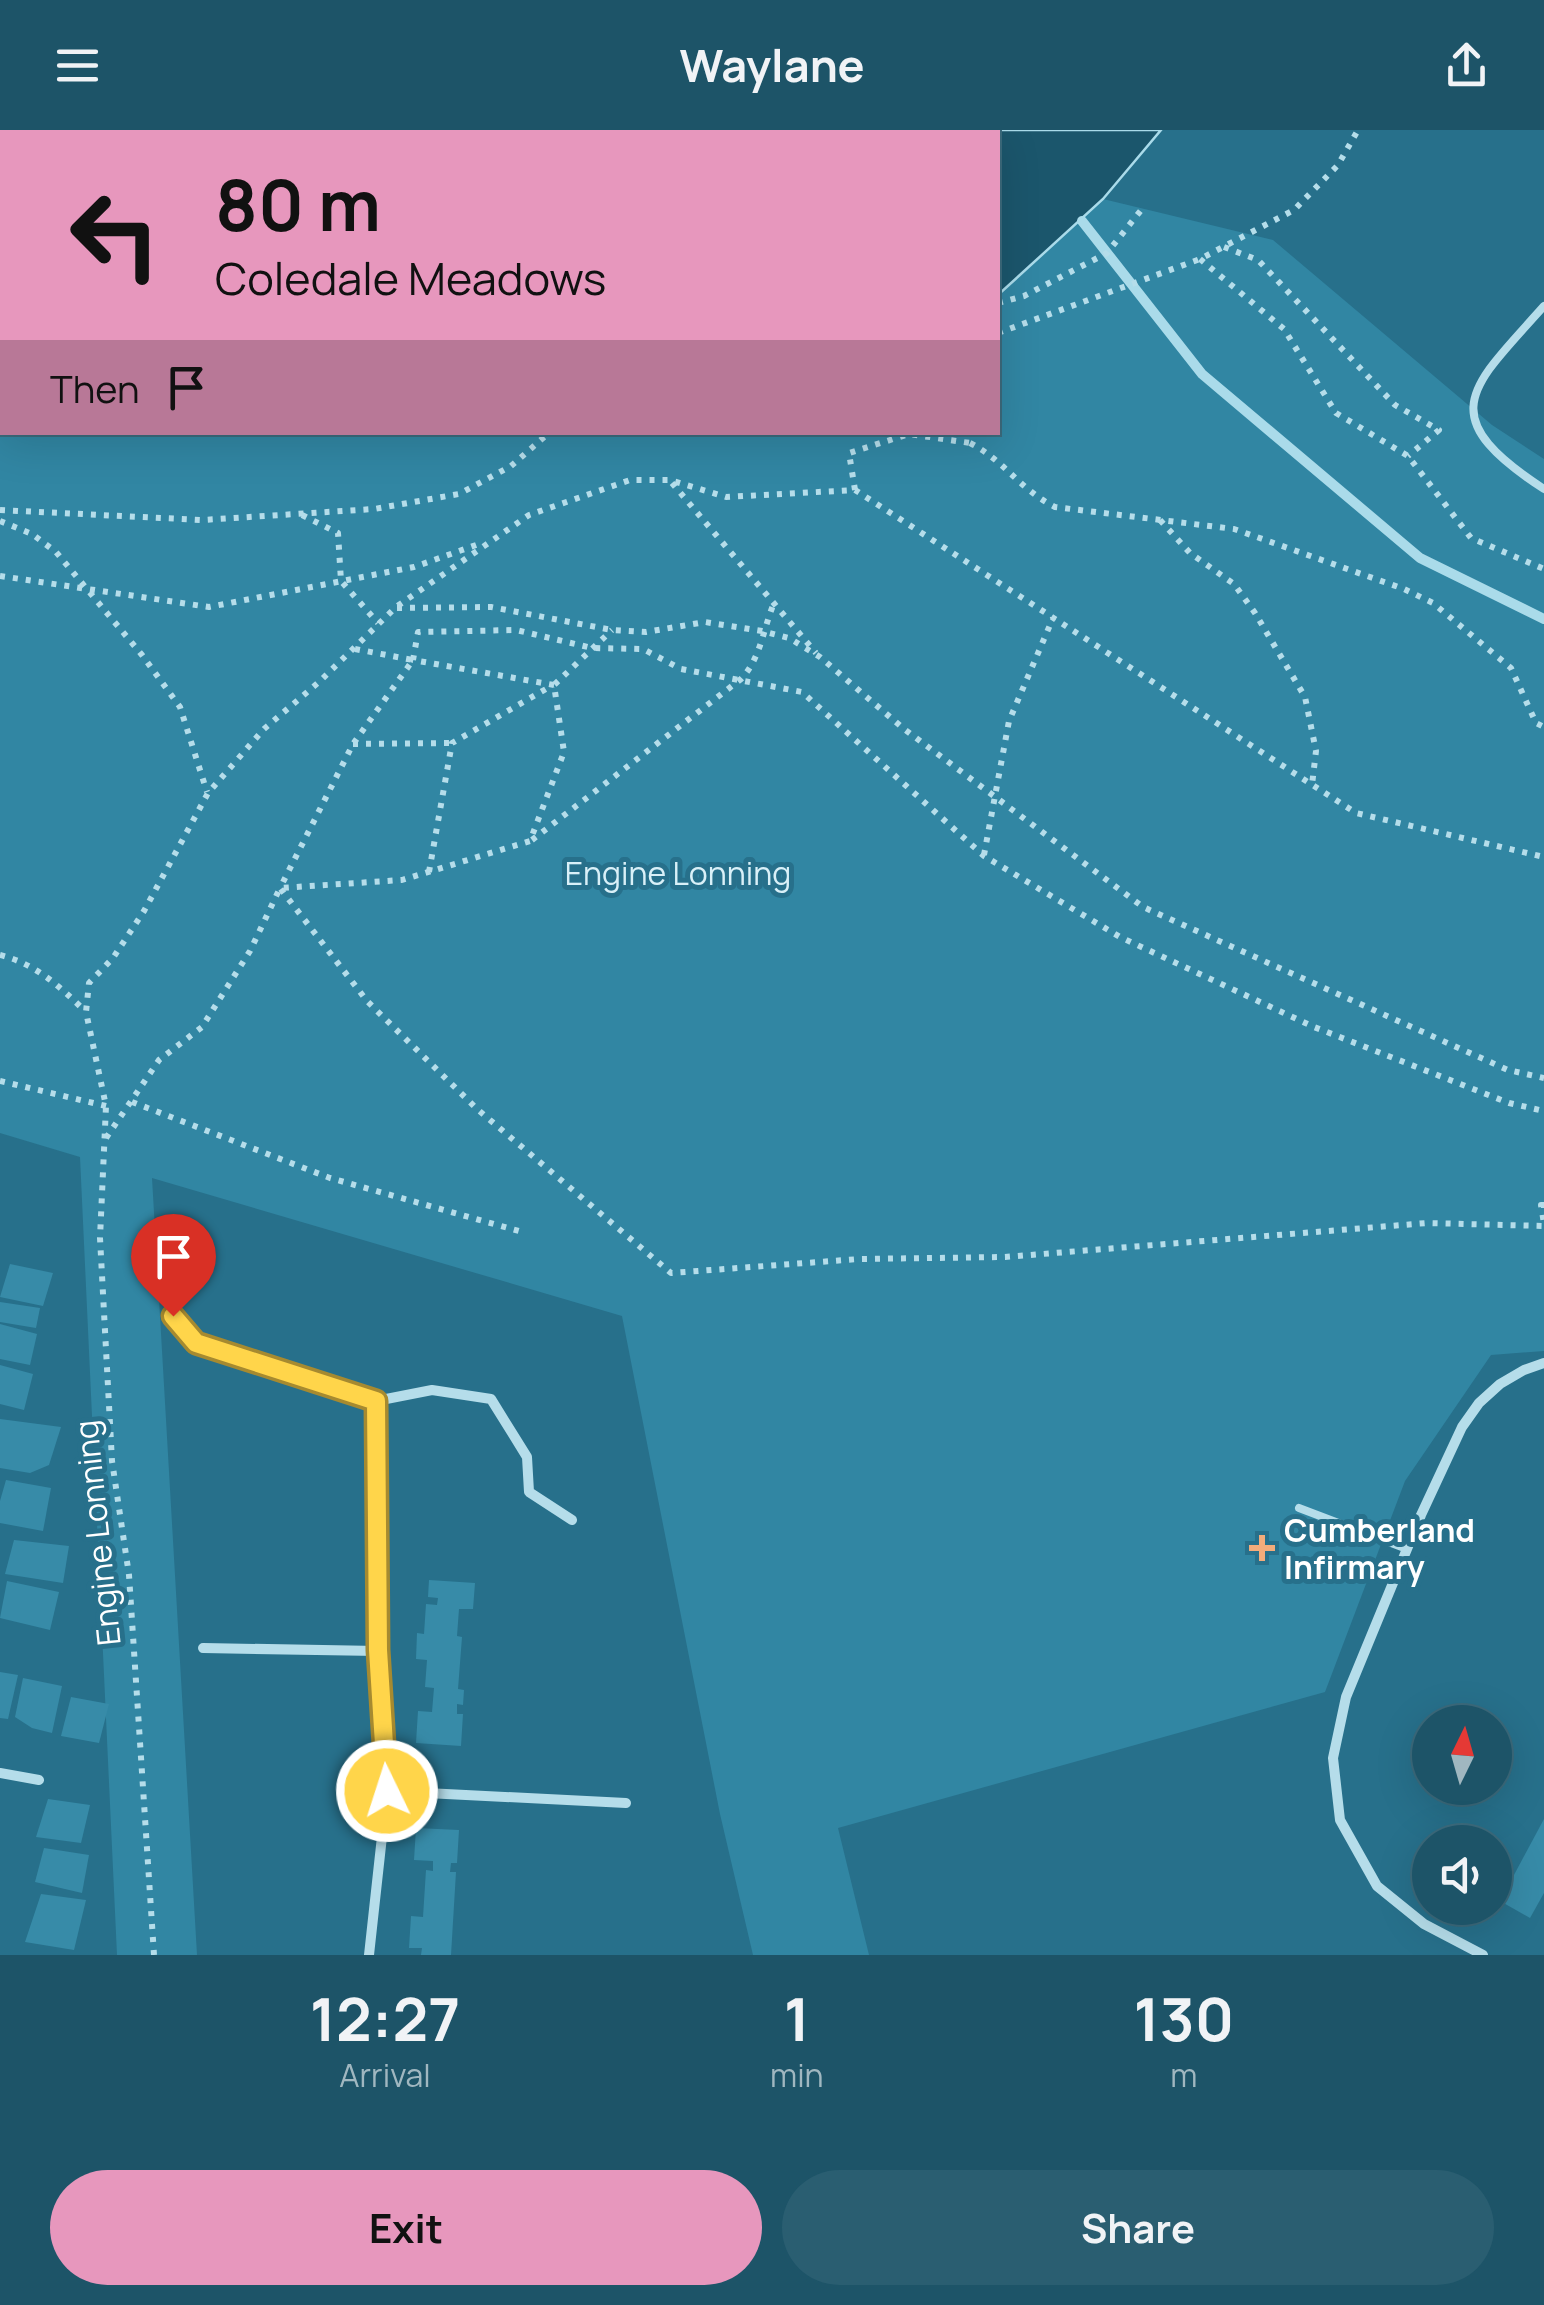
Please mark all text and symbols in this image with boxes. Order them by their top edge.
text: Waylane [679,34,865,96]
icon: menu [50,38,105,93]
icon: share [1439,38,1494,93]
text: 80 m [215,156,381,252]
icon: left [50,170,180,300]
text: Coledale Meadows [215,247,606,309]
icon: arrive [159,360,214,415]
text: Then [50,362,139,414]
park label: Engine Lonning [565,851,791,895]
pin [131,1214,216,1317]
icon: arrive [146,1229,201,1284]
street label: Engine Lonning [63,1418,131,1648]
place label: Cumberland Infirmary [1284,1508,1475,1589]
marker: Cumberland Infirmary [1249,1535,1275,1561]
north arrow [1412,1705,1512,1805]
map controls [1412,1705,1512,1925]
position arrow [335,1739,439,1843]
button: sound [1412,1825,1512,1925]
text: 12:27 [310,1977,460,2059]
text: 1 [784,1977,810,2059]
text: 130 [1133,1977,1234,2059]
text: Arrival [339,2053,431,2097]
text: min [770,2053,824,2097]
text: m [1170,2053,1197,2097]
button: Exit [50,2170,762,2285]
button: Share [782,2170,1494,2285]

